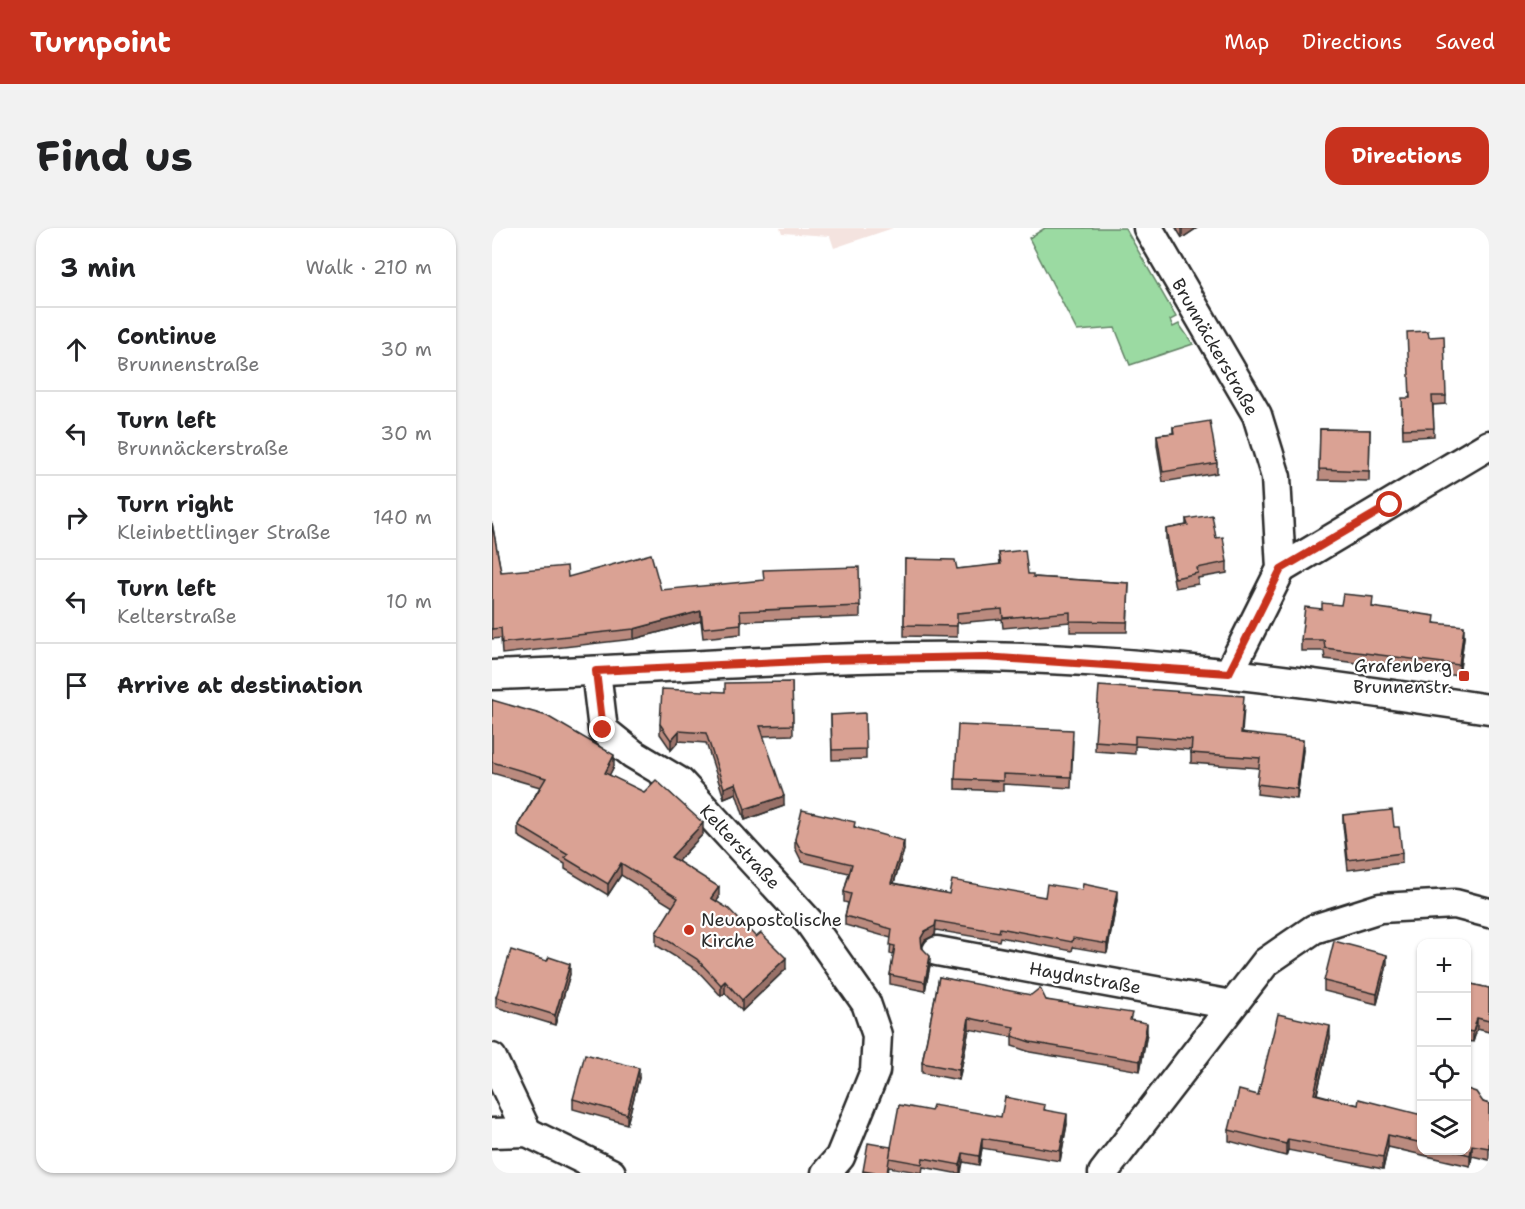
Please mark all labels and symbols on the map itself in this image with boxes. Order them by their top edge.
street label: Brunnäckerstraße [1166,274,1264,420]
route start [1376,491,1402,517]
place label: Grafenberg Brunnenstr. [1353,654,1452,699]
marker: Grafenberg Brunnenstr. [1457,669,1471,683]
route end [589,716,615,742]
street label: Kelterstraße [694,799,786,895]
place label: Neuapostolische Kirche [701,908,842,953]
marker: Neuapostolische Kirche [682,923,696,937]
street label: Haydnstraße [1027,956,1143,1000]

